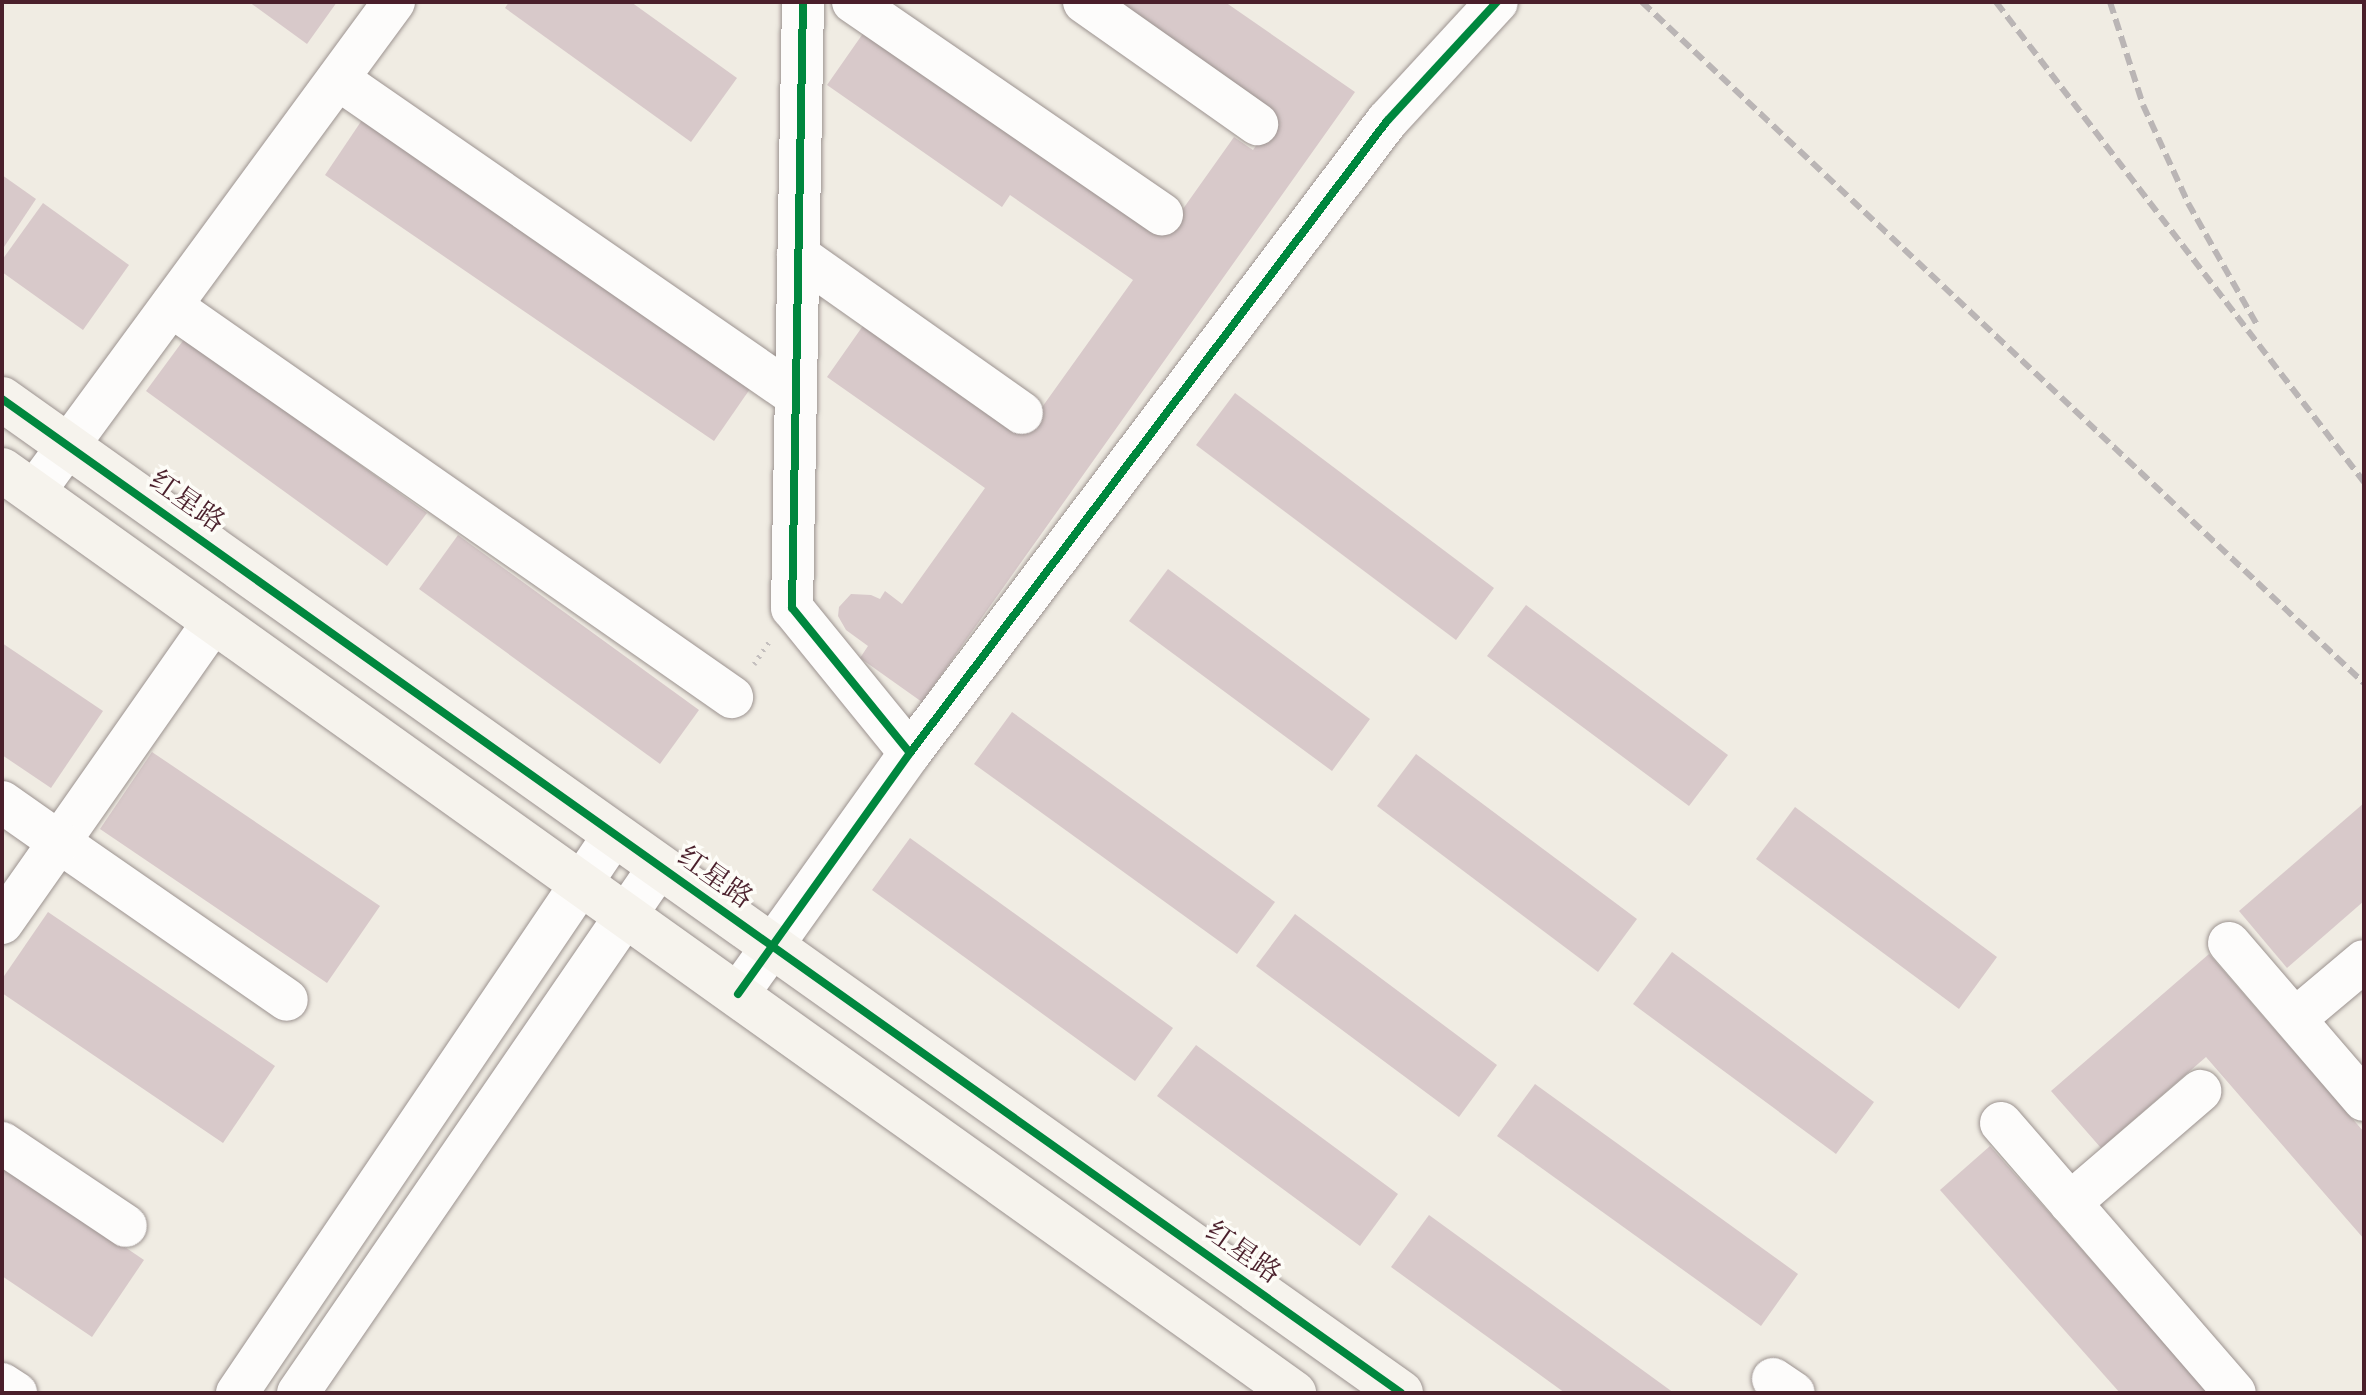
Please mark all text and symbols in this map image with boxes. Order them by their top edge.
street label: 红星路 [142,465,230,541]
street label: 红星路 [670,841,758,917]
street label: 红星路 [1198,1216,1286,1292]

